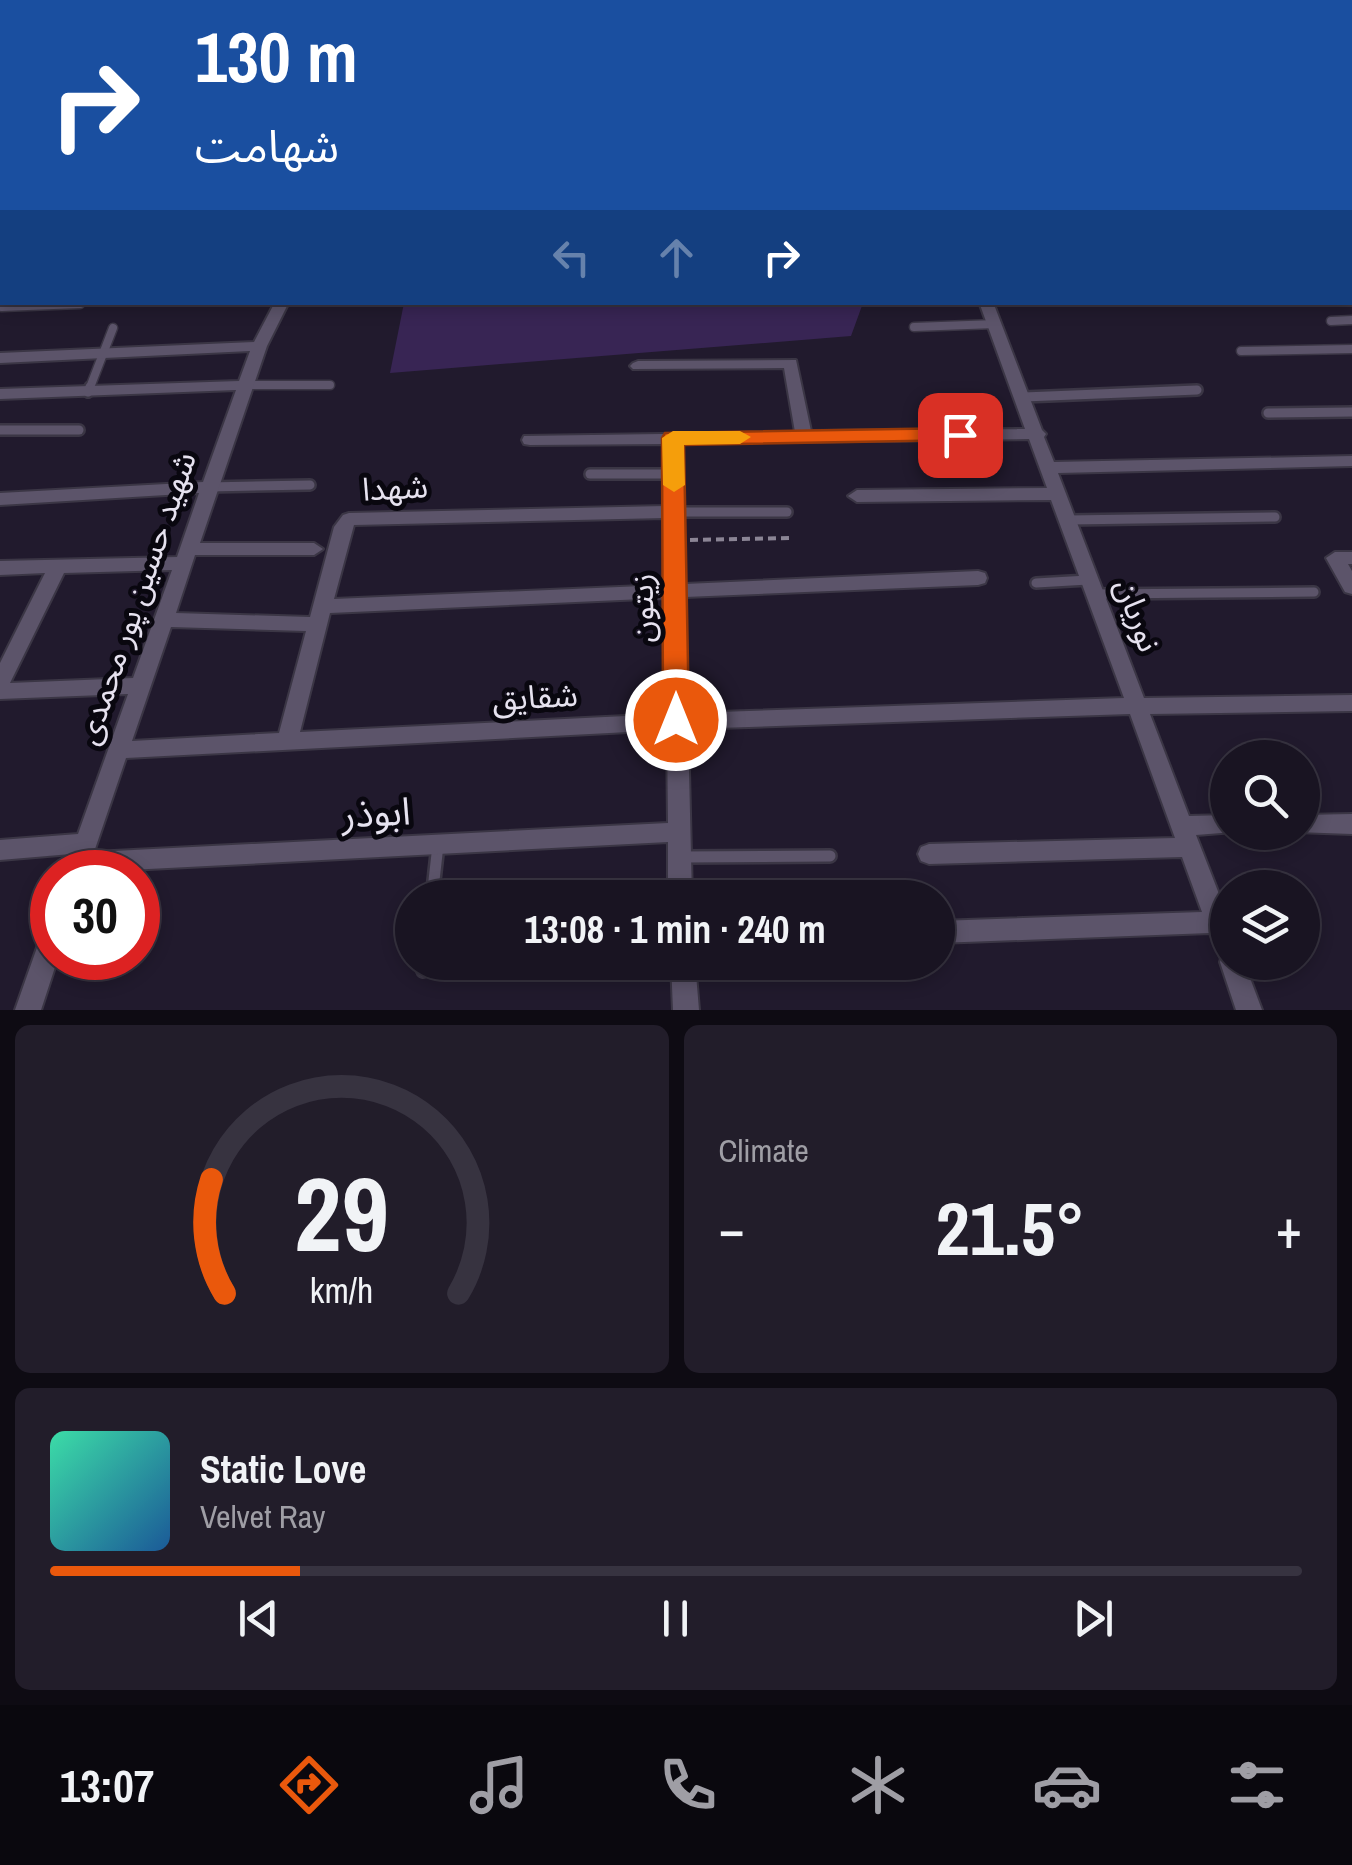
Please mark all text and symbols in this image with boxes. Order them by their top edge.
text: 130 m [195,10,358,104]
icon: right [30,40,160,170]
text: شهامت [195,115,339,176]
icon: left [544,230,599,285]
icon: ahead [649,230,704,285]
icon: right [754,230,809,285]
pin [918,393,1003,478]
icon: arrive [933,408,988,463]
street label: شهید حسین پور محمدی [65,446,206,750]
street label: شهدا [361,464,429,511]
street label: نوریان [1105,572,1172,658]
street label: زیتون [619,573,664,643]
position arrow [624,668,728,772]
street label: شقایق [491,673,579,720]
map controls [1210,740,1320,980]
button: search [1210,740,1320,850]
street label: ابوذر [339,785,412,840]
speed limit sign: 30 [30,850,160,980]
button: layers [1210,870,1320,980]
text: 13:08 · 1 min · 240 m [524,904,826,955]
text: Climate [719,1129,809,1172]
text: 29 [294,1143,389,1283]
text: 21.5° [935,1177,1085,1278]
text: − [719,1191,745,1265]
text: + [1276,1191,1302,1265]
text: km/h [310,1266,374,1314]
text: Static Love [200,1444,366,1495]
text: Velvet Ray [200,1495,325,1538]
icon: previous [231,1591,286,1646]
icon: pause [648,1591,703,1646]
icon: next [1066,1591,1121,1646]
icon: directions [274,1750,344,1820]
icon: music [464,1750,534,1820]
icon: phone [653,1750,723,1820]
icon: climate [843,1750,913,1820]
icon: car [1032,1750,1102,1820]
icon: filters [1222,1750,1292,1820]
text: 13:07 [60,1755,154,1816]

